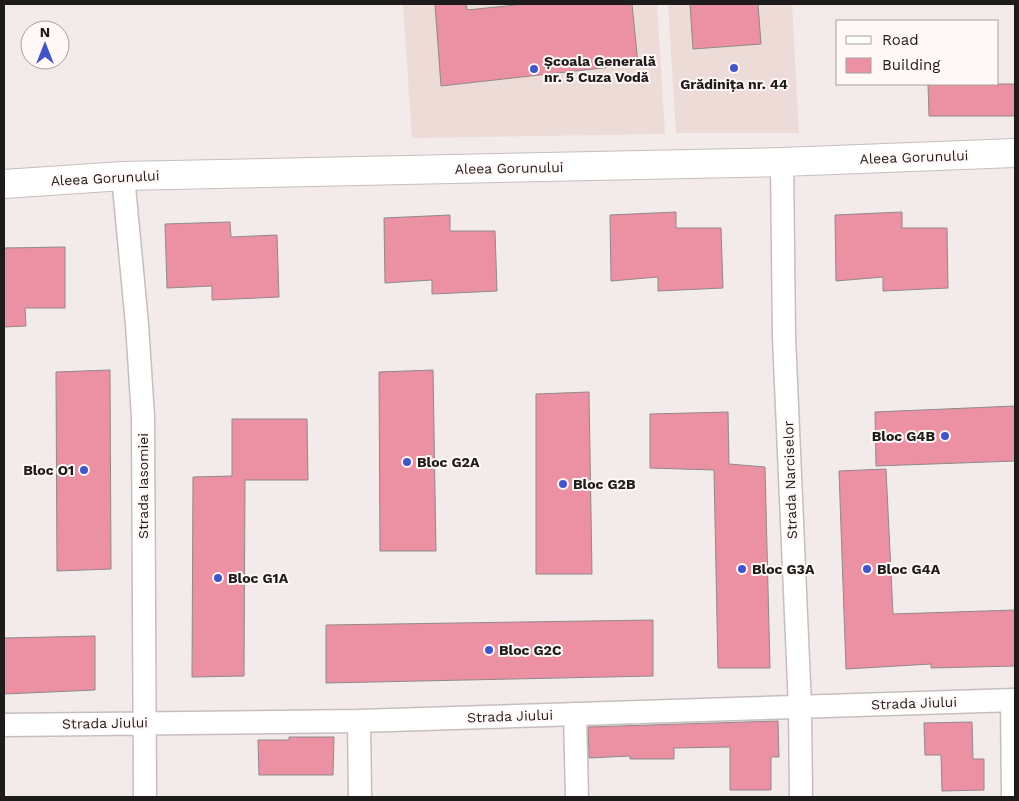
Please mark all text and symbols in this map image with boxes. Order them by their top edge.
north arrow [20,20,70,70]
legend [836,20,999,85]
text: N [40,24,50,40]
text: Road [882,31,919,49]
place label: Școala Generală nr. 5 Cuza Vodă [544,53,657,85]
text: Building [882,56,940,74]
marker: Grădinița nr. 44 [728,62,740,74]
marker: Școala Generală nr. 5 Cuza Vodă [528,63,540,75]
place label: Grădinița nr. 44 [680,76,788,92]
street label: Aleea Gorunului [859,147,969,167]
street label: Aleea Gorunului [454,159,564,177]
street label: Aleea Gorunului [50,167,160,189]
street label: Strada Narciselor [780,420,800,539]
place label: Bloc G4B [872,428,935,444]
marker: Bloc G4B [939,430,951,442]
street label: Strada Iasomiei [135,433,151,539]
place label: Bloc G2A [417,454,480,470]
marker: Bloc G2A [401,456,413,468]
place label: Bloc O1 [23,462,74,478]
marker: Bloc O1 [78,464,90,476]
place label: Bloc G2B [573,476,636,492]
marker: Bloc G2B [557,478,569,490]
place label: Bloc G3A [752,561,815,577]
place label: Bloc G4A [877,561,941,577]
marker: Bloc G3A [736,563,748,575]
marker: Bloc G4A [861,563,873,575]
place label: Bloc G1A [228,570,289,586]
marker: Bloc G1A [212,572,224,584]
place label: Bloc G2C [499,642,562,658]
marker: Bloc G2C [483,644,495,656]
street label: Strada Jiului [871,694,957,712]
street label: Strada Jiului [467,707,553,725]
street label: Strada Jiului [62,714,148,732]

